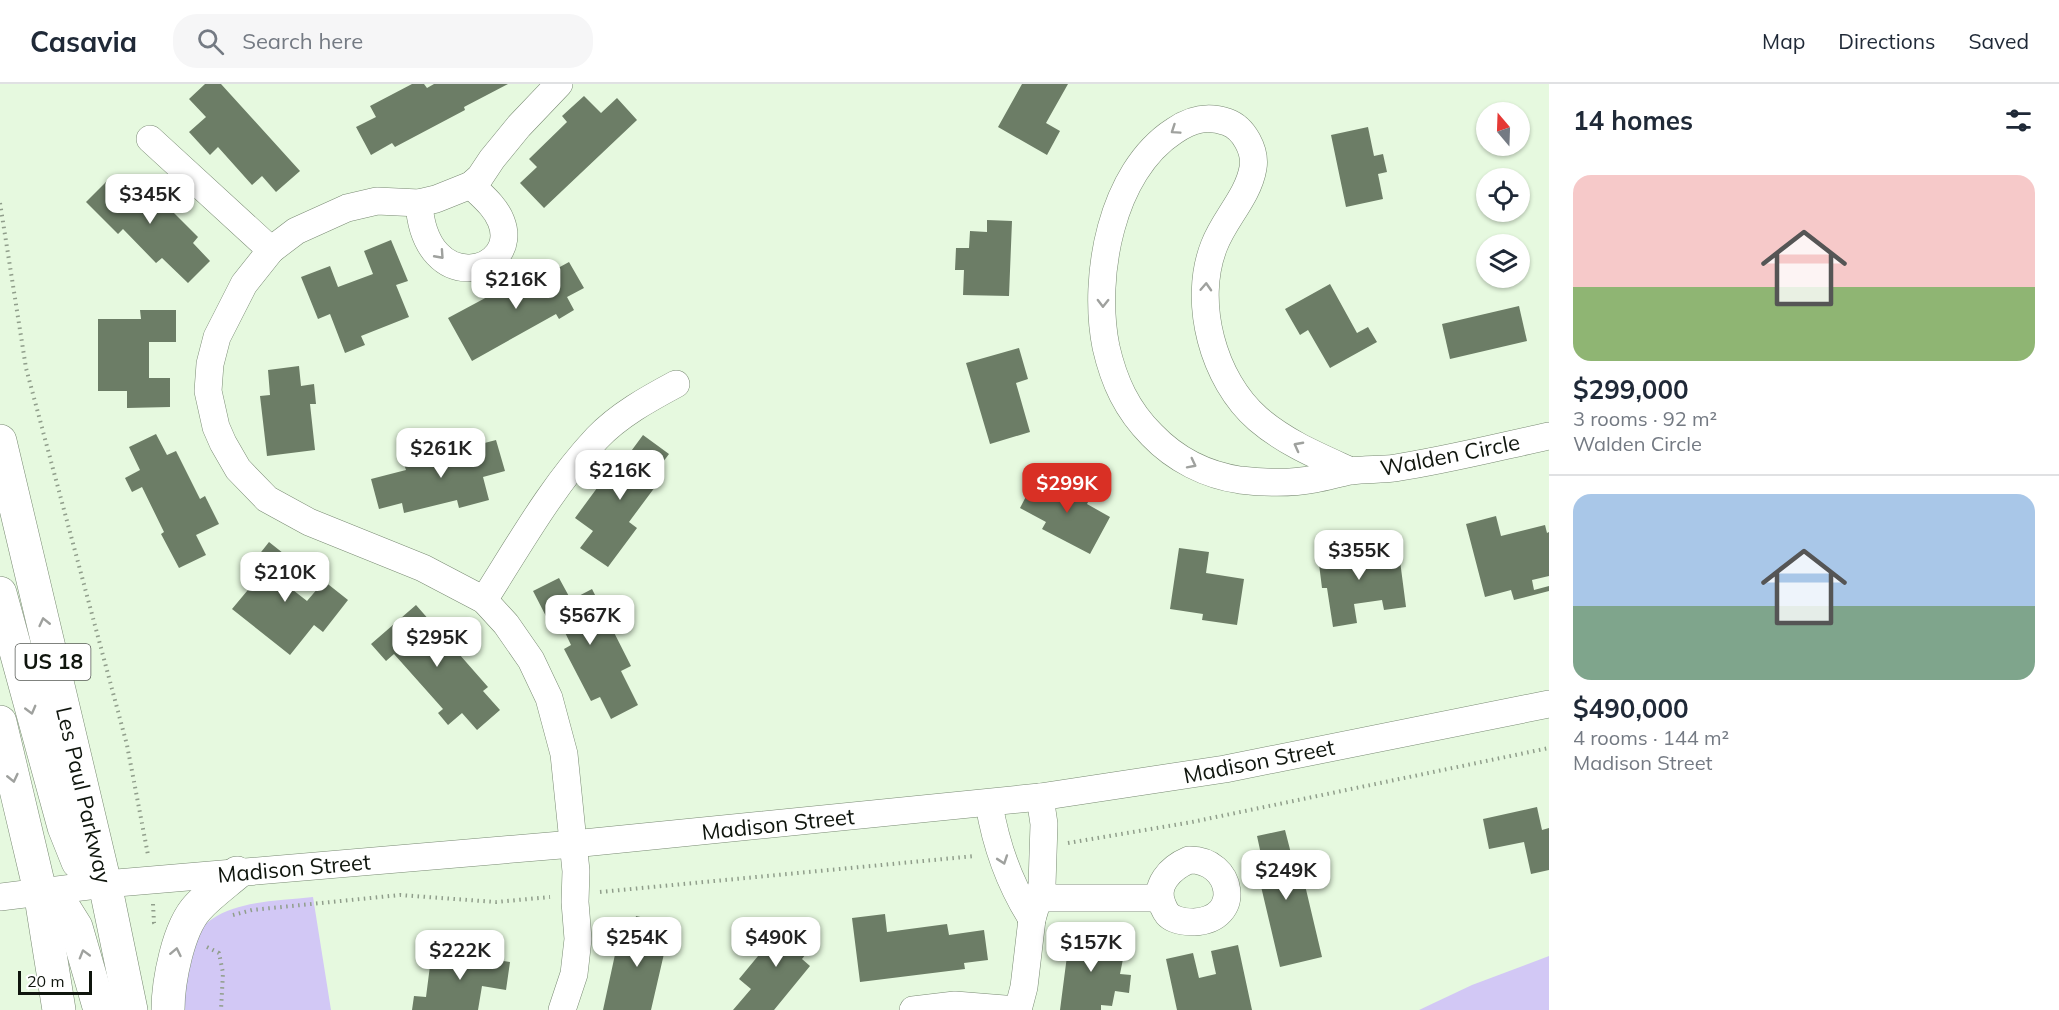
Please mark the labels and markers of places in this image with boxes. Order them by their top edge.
pin: $345K [108,174,192,225]
pin: $216K [474,259,558,310]
pin: $261K [399,428,483,479]
pin: $216K [578,450,662,501]
pin: $299K [1025,463,1109,514]
pin: $355K [1317,530,1401,581]
pin: $210K [243,552,327,603]
pin: $567K [548,595,632,646]
pin: $295K [395,617,479,668]
pin: $249K [1244,850,1328,901]
pin: $254K [595,917,679,968]
pin: $490K [734,917,818,968]
pin: $157K [1049,922,1133,973]
pin: $222K [418,930,502,981]

